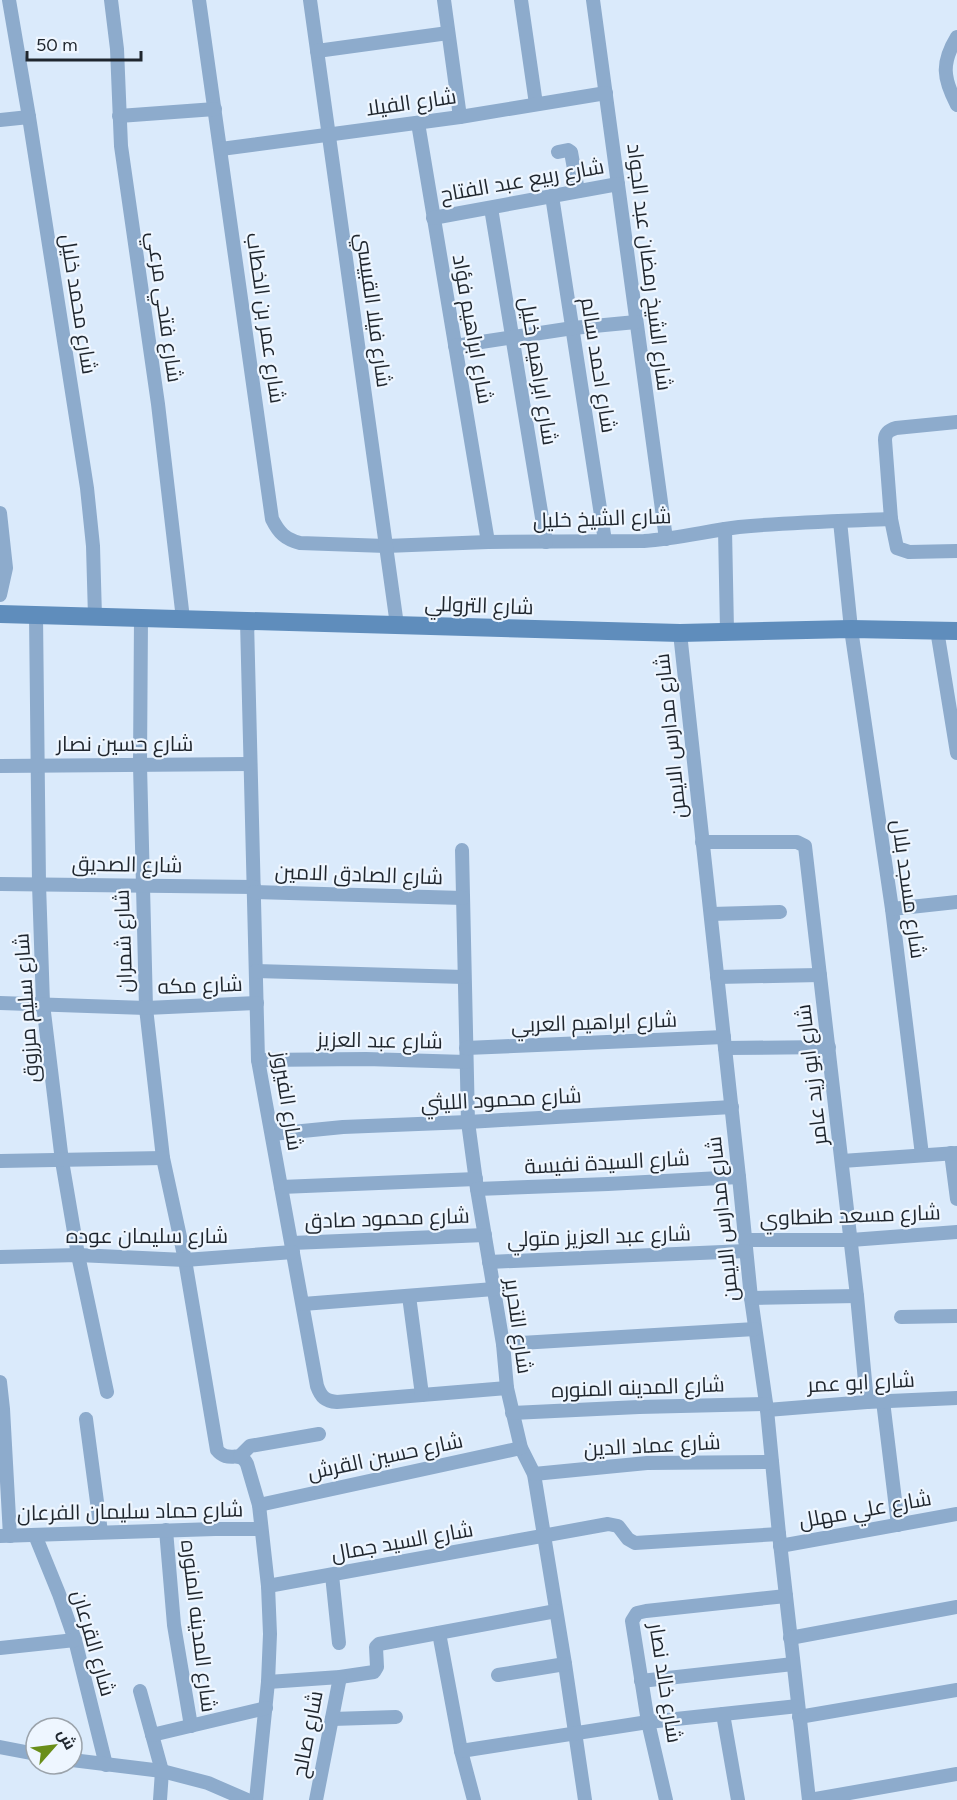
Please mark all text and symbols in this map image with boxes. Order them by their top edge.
scale bar [27,24,141,62]
text: 50 m [36,34,78,56]
street label: شارع الفيلا [364,83,458,123]
street label: شارع الشيخ رمضان عبد الجواد [620,142,678,392]
street label: شارع ربيع عبد الفتاح [438,153,606,209]
street label: شارع فتحي مرعي [138,230,188,385]
street label: شارع عمر بن الخطاب [240,231,290,405]
street label: شارع فيلا القبيسي [348,231,397,389]
street label: شارع محمد خليل [54,232,102,376]
street label: شارع ابراهيم فؤاد [446,252,498,406]
street label: شارع ابراهيم خليل [513,295,563,447]
street label: شارع احمد سالم [574,295,622,435]
street label: شارع الشيخ خليل [532,503,672,535]
street label: شارع التروللي [424,591,534,623]
street label: شارع مدارس الايمن [649,652,693,820]
street label: شارع حسين نصار [56,731,193,758]
street label: شارع مسجد بلال [885,818,931,960]
street label: شارع الصديق [71,851,183,879]
street label: شارع الصادق الامين [274,859,444,891]
street label: شارع شمران [109,889,139,993]
street label: شارع سليم مرزوق [8,932,46,1084]
street label: شارع مكه [157,971,243,1001]
street label: شارع ابو زيد عامر [790,1003,834,1148]
street label: شارع ابراهيم العربي [510,1007,678,1041]
street label: شارع عبد العزيز [316,1026,443,1056]
street label: شارع الفيروز [266,1049,308,1153]
street label: شارع محمود الليثي [420,1082,582,1120]
street label: شارع مدارس الايمن [701,1135,745,1303]
street label: شارع السيدة نفيسة [524,1145,690,1181]
street label: شارع مسعد طنطاوي [759,1199,941,1235]
street label: شارع محمود صادق [304,1203,470,1235]
street label: شارع عبد العزيز متولي [507,1220,692,1256]
street label: شارع سليمان عوده [66,1223,228,1250]
street label: شارع التحرير [498,1276,538,1376]
street label: شارع ابو عمر [806,1367,915,1399]
street label: شارع المدينه المنوره [551,1371,725,1405]
street label: شارع حسين القرش [305,1427,465,1487]
street label: شارع عماد الدين [583,1429,721,1463]
street label: شارع علي مهلل [797,1485,934,1537]
street label: شارع حماد سليمان الفرعان [17,1497,243,1527]
street label: شارع السيد جمال [329,1516,475,1568]
street label: شارع المدينه المنوره [174,1538,222,1714]
street label: شارع القرعان [65,1587,121,1700]
street label: شارع خالد نصار [642,1620,688,1745]
street label: شارع صالح [286,1688,330,1780]
north arrow [24,1716,84,1776]
text: ش [54,1726,80,1753]

